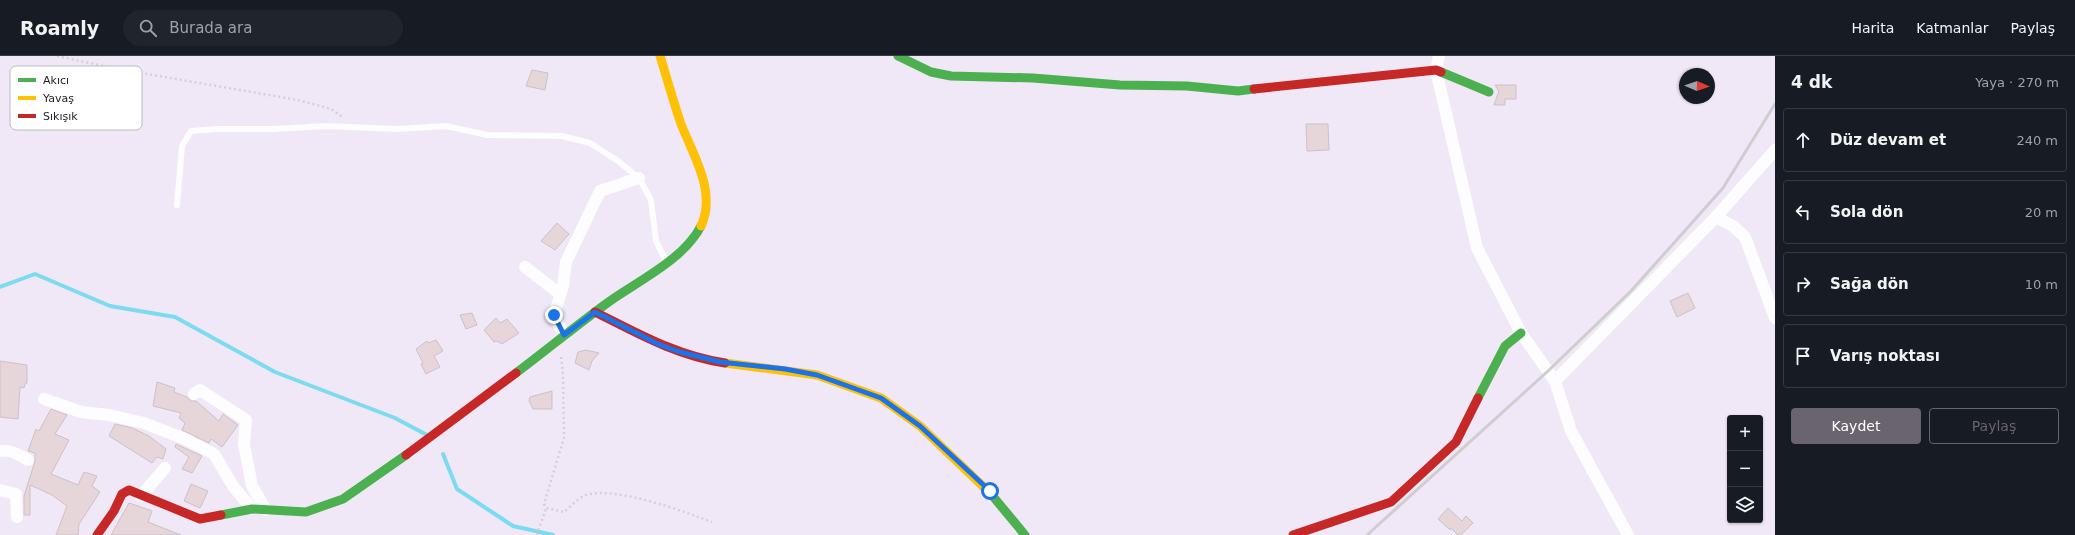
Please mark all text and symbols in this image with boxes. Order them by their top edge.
search box [123,10,403,46]
text: Roamly [20,17,99,39]
icon: search [137,17,159,39]
text: Burada ara [169,19,252,37]
text: Harita [1851,20,1894,36]
text: Katmanlar [1916,20,1989,36]
text: Paylaş [2011,20,2055,36]
legend [10,66,142,130]
north arrow [1679,68,1715,104]
text: 4 dk [1791,72,1832,92]
text: Akıcı [43,74,69,87]
text: Yaya · 270 m [1975,75,2059,90]
text: Yavaş [42,92,74,105]
text: Sıkışık [43,110,78,123]
icon: ahead [1792,129,1814,151]
text: Düz devam et [1830,131,1946,149]
text: 240 m [2016,133,2058,148]
icon: left [1792,201,1814,223]
text: Sola dön [1830,203,1903,221]
text: 20 m [2025,205,2058,220]
icon: right [1792,273,1814,295]
text: Sağa dön [1830,275,1909,293]
text: 10 m [2025,277,2058,292]
route end [545,306,563,324]
icon: arrive [1792,345,1814,367]
text: Varış noktası [1830,347,1940,365]
button: Kaydet [1791,408,1921,444]
button: Paylaş [1929,408,2059,444]
map controls [1727,415,1763,523]
button: + [1727,415,1763,451]
button: − [1727,451,1763,487]
route start [981,482,999,500]
button: layers [1727,487,1763,523]

